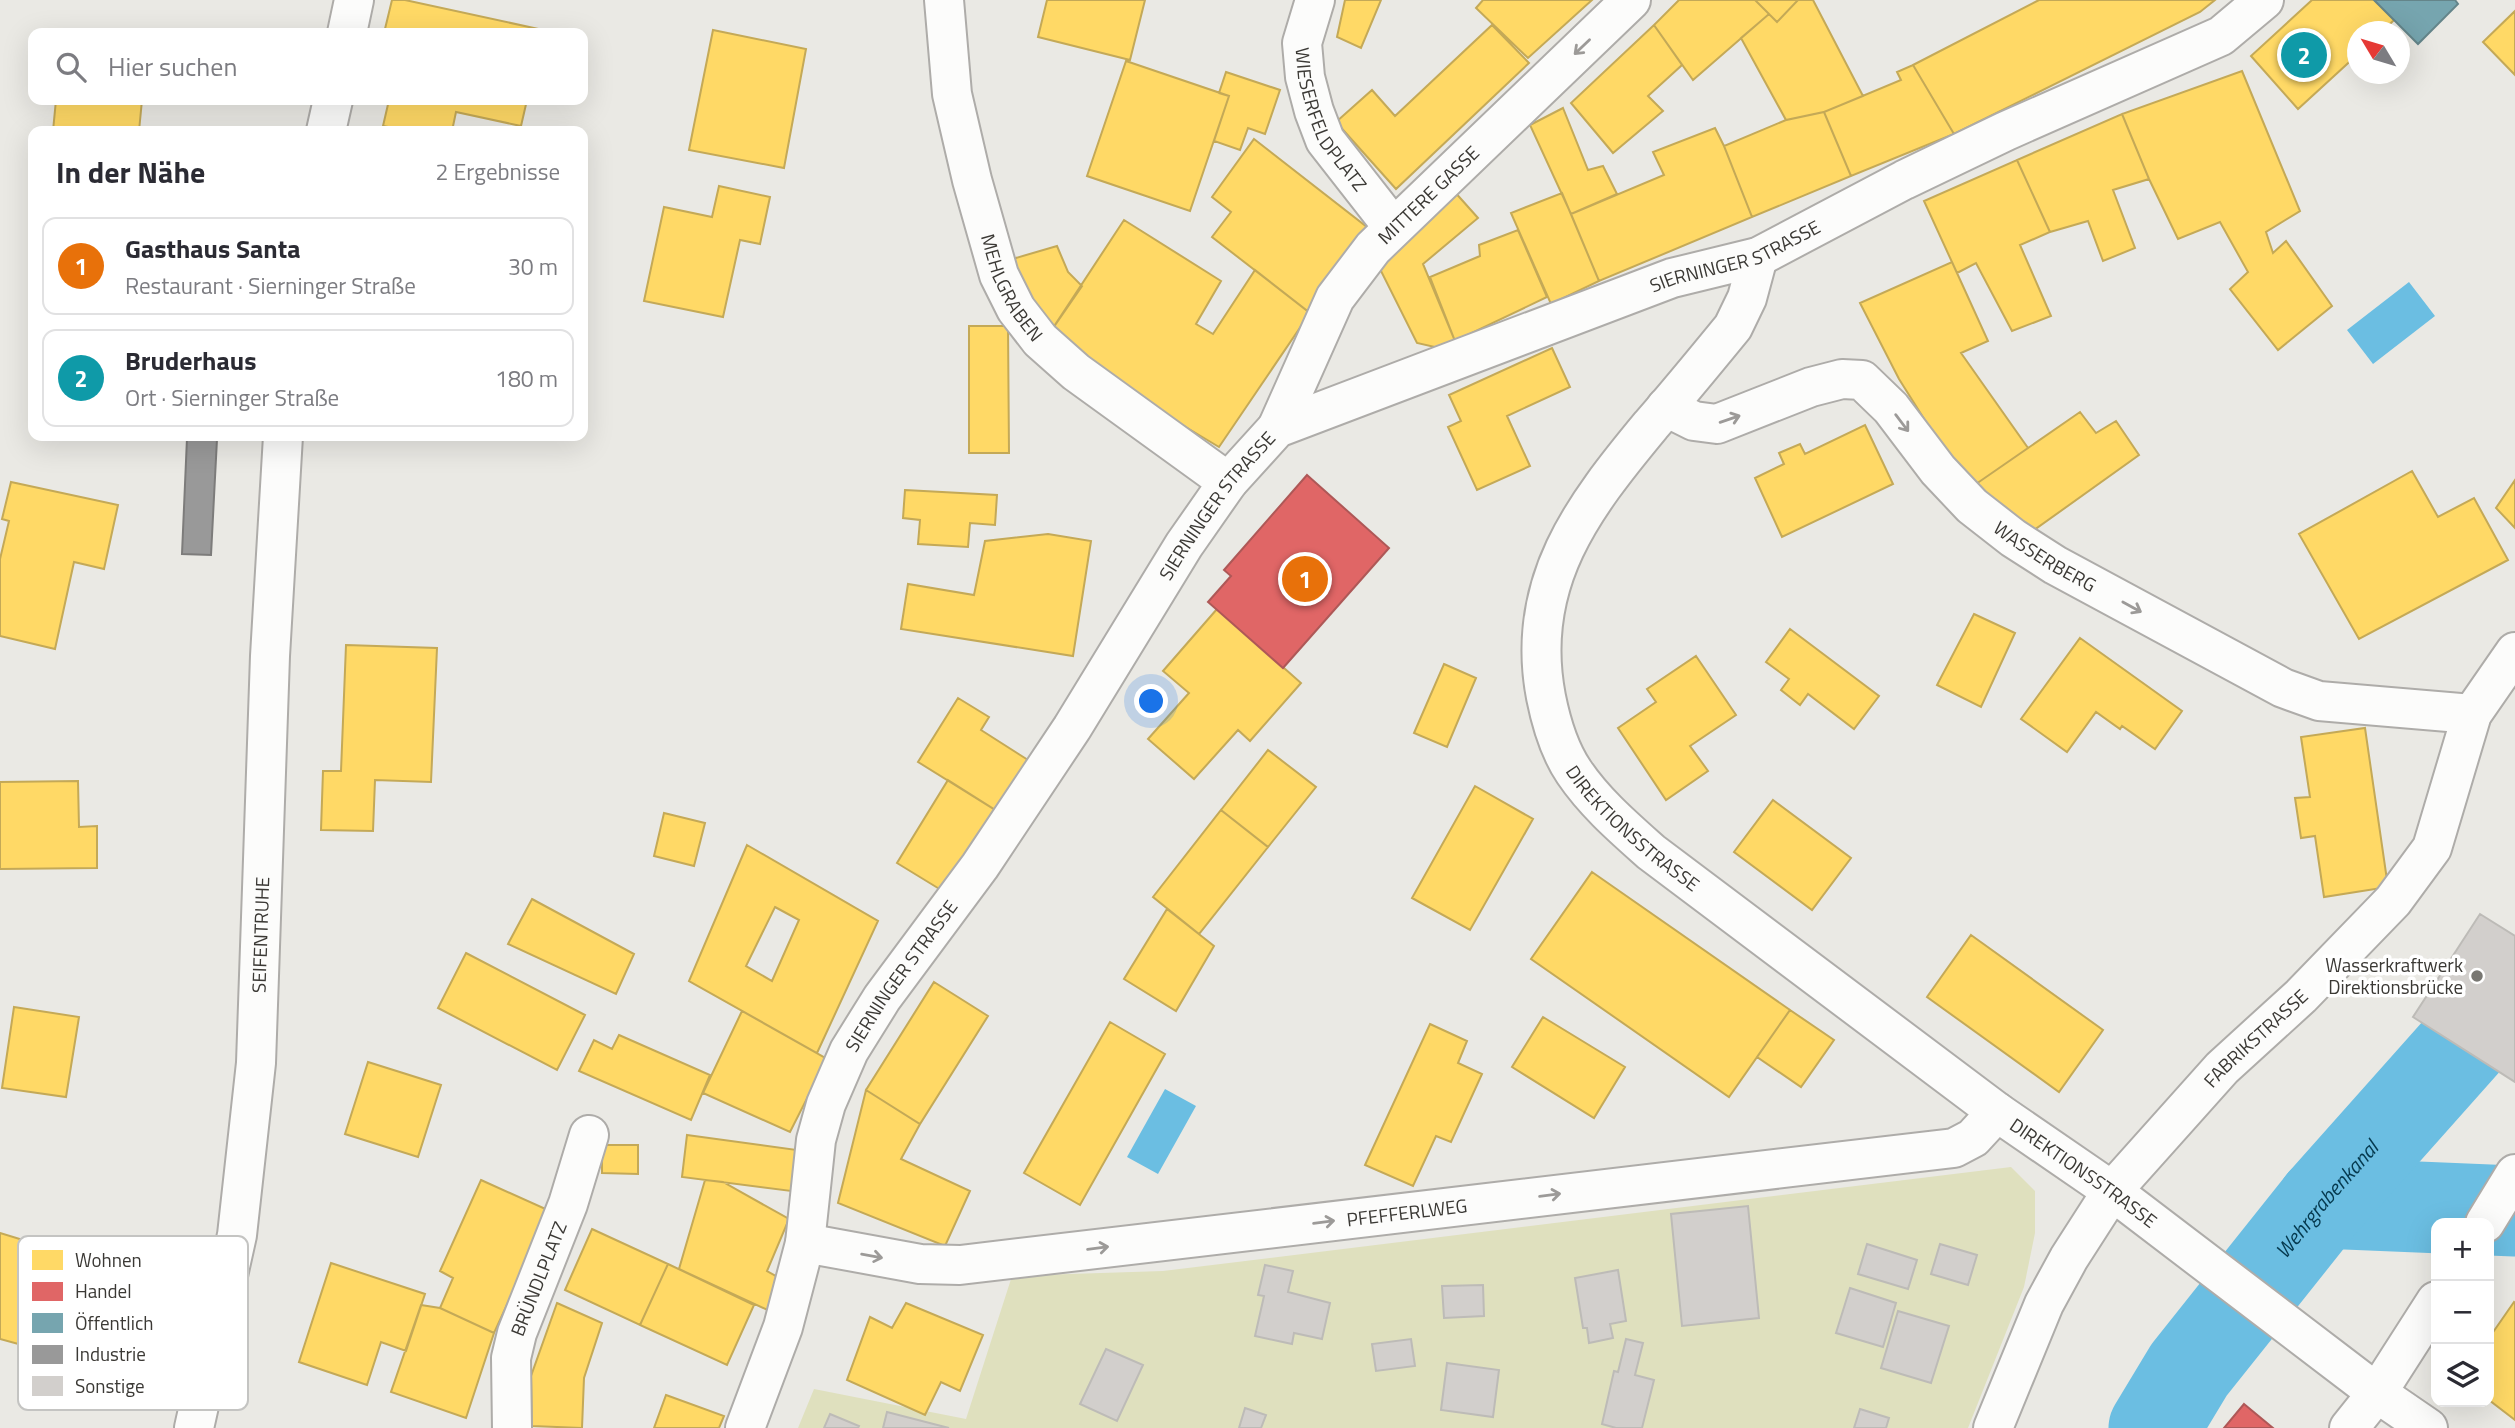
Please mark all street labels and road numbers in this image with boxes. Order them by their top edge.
street label: WIESERFELDPLATZ [1288,46,1375,197]
street label: MITTERE GASSE [1371,138,1486,250]
street label: SIERNINGER STRASSE [1645,212,1825,299]
street label: MEHLGRABEN [974,230,1051,347]
street label: SIERNINGER STRASSE [1151,424,1282,585]
street label: WASSERBERG [1988,513,2102,599]
street label: DIREKTIONSSTRASSE [1559,759,1706,898]
street label: SEIFENTRUHE [243,876,276,993]
street label: SIERNINGER STRASSE [837,893,964,1057]
street label: FABRIKSTRASSE [2196,982,2314,1094]
street label: DIREKTIONSSTRASSE [2004,1110,2164,1235]
street label: PFEFFERLWEG [1345,1190,1469,1233]
street label: BRÜNDLPLATZ [502,1217,574,1340]

